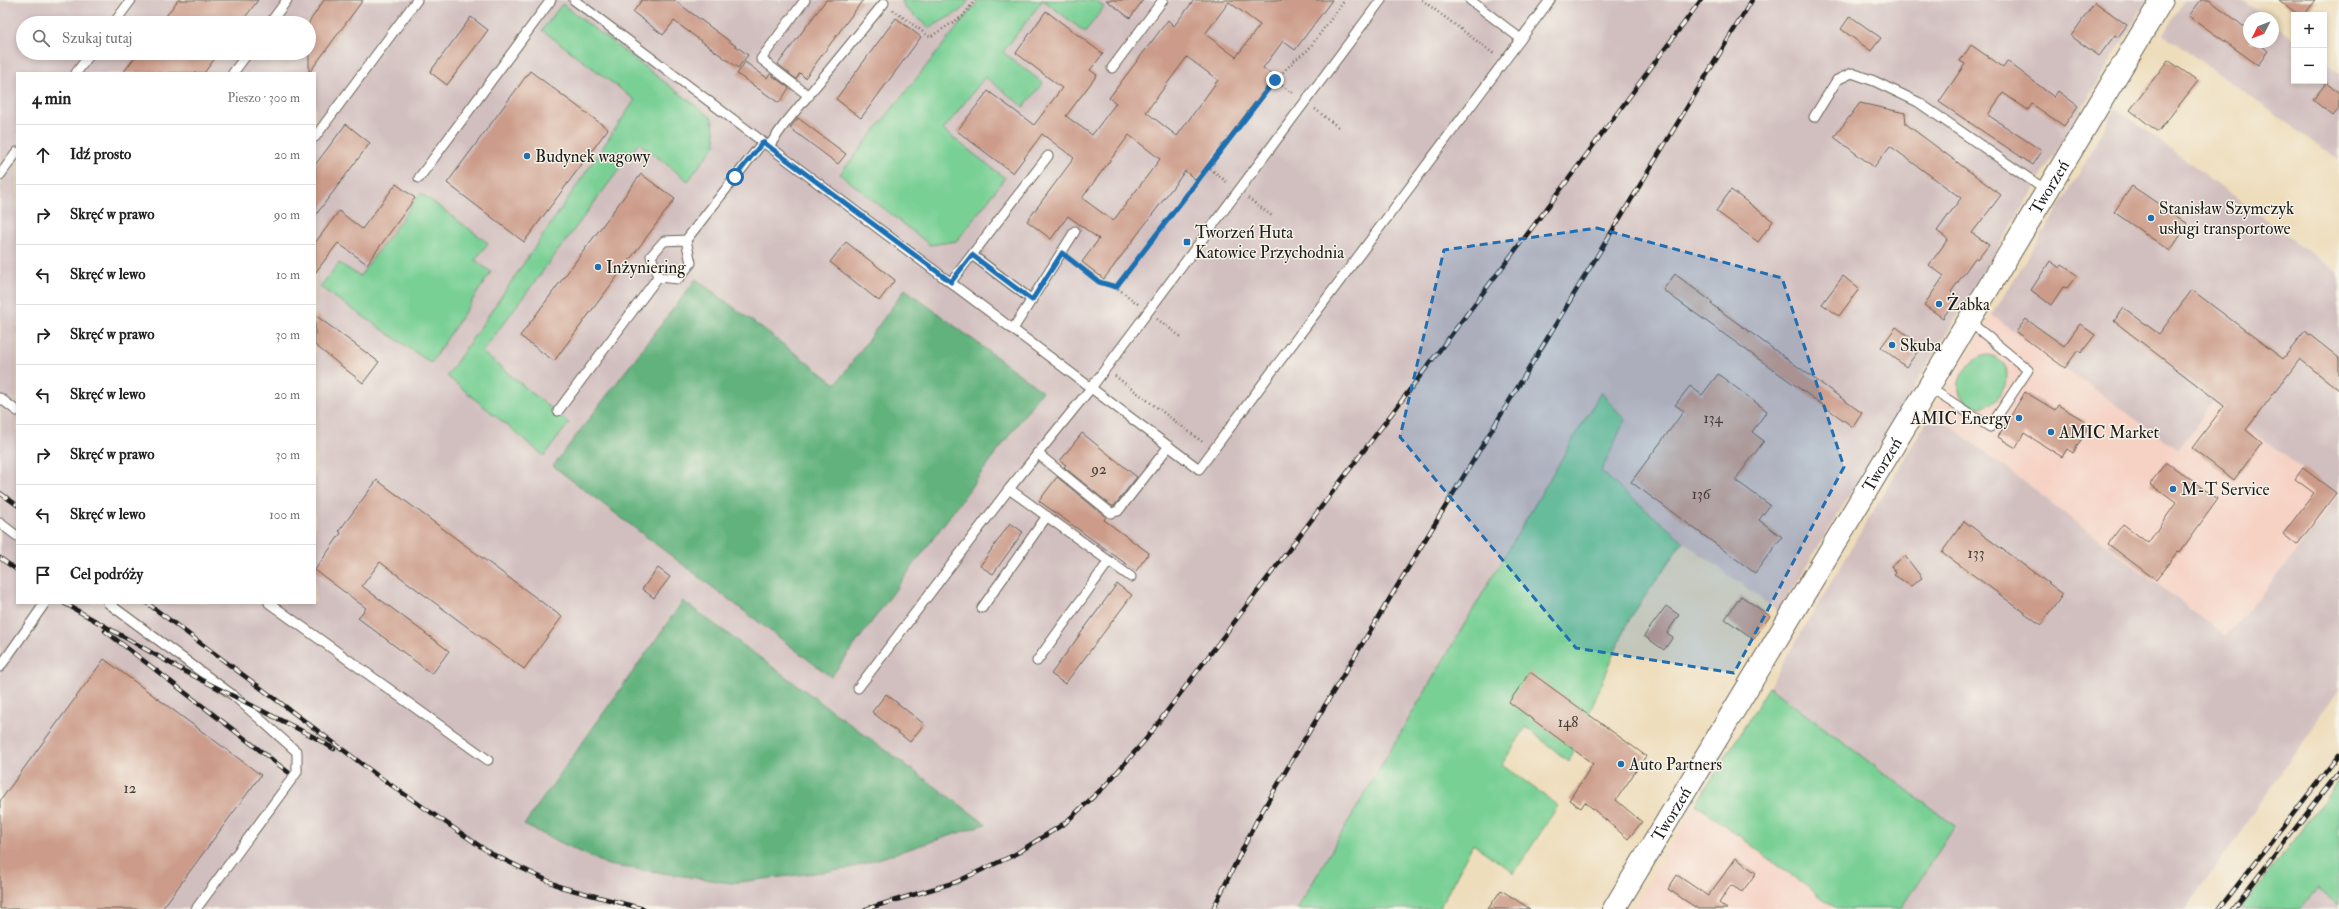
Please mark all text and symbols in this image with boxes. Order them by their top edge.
north arrow [2243,12,2279,48]
map controls [2291,12,2327,84]
button: + [2291,12,2327,48]
search box [16,16,316,60]
icon: search [30,27,52,49]
text: Szukaj tutaj [62,29,132,48]
button: − [2291,48,2327,84]
route end [1266,71,1284,89]
text: 4 min [32,88,71,109]
text: Pieszo · 300 m [227,90,300,106]
icon: ahead [32,144,54,166]
text: Idź prosto [70,145,131,164]
place label: Budynek wagowy [535,146,651,168]
text: 20 m [274,147,300,163]
marker: Budynek wagowy [522,151,532,161]
street label: Tworzeń [2025,156,2074,218]
route start [726,168,744,186]
place label: Stanisław Szymczyk usługi transportowe [2159,198,2294,240]
icon: right [32,204,54,226]
text: Skręć w prawo [70,205,154,224]
text: 90 m [274,207,300,223]
marker: Stanisław Szymczyk usługi transportowe [2146,213,2156,223]
place label: Tworzeń Huta Katowice Przychodnia [1195,222,1345,264]
marker: Tworzeń Huta Katowice Przychodnia [1182,237,1192,247]
place label: Inżyniering [606,257,686,279]
marker: Inżyniering [593,262,603,272]
icon: left [32,264,54,286]
text: Skręć w lewo [70,265,145,284]
text: 10 m [276,267,300,283]
place label: Żabka [1947,292,1991,315]
marker: Żabka [1934,299,1944,309]
icon: right [32,324,54,346]
text: Skręć w prawo [70,325,154,344]
text: 30 m [276,327,300,343]
place label: Skuba [1900,335,1943,356]
marker: Skuba [1887,340,1897,350]
icon: left [32,384,54,406]
text: Skręć w lewo [70,385,145,404]
text: 20 m [274,387,300,403]
place label: AMIC Energy [1910,408,2012,430]
house number: 134 [1703,409,1723,428]
marker: AMIC Energy [2014,413,2024,423]
place label: AMIC Market [2058,422,2160,443]
marker: AMIC Market [2046,427,2056,437]
street label: Tworzeń [1858,433,1906,496]
icon: right [32,444,54,466]
text: Skręć w prawo [70,445,154,464]
text: 30 m [276,447,300,463]
house number: 92 [1090,460,1107,479]
place label: M-T Service [2181,479,2270,500]
marker: M-T Service [2168,484,2178,494]
house number: 136 [1692,485,1712,504]
icon: left [32,504,54,526]
text: Skręć w lewo [70,505,145,524]
text: 100 m [269,507,300,523]
house number: 133 [1968,544,1984,563]
icon: arrive [32,564,54,586]
text: Cel podróży [70,565,143,584]
house number: 148 [1558,713,1578,732]
place label: Auto Partners [1628,754,1722,775]
marker: Auto Partners [1616,759,1626,769]
house number: 12 [124,779,137,798]
street label: Tworzeń [1647,783,1696,845]

